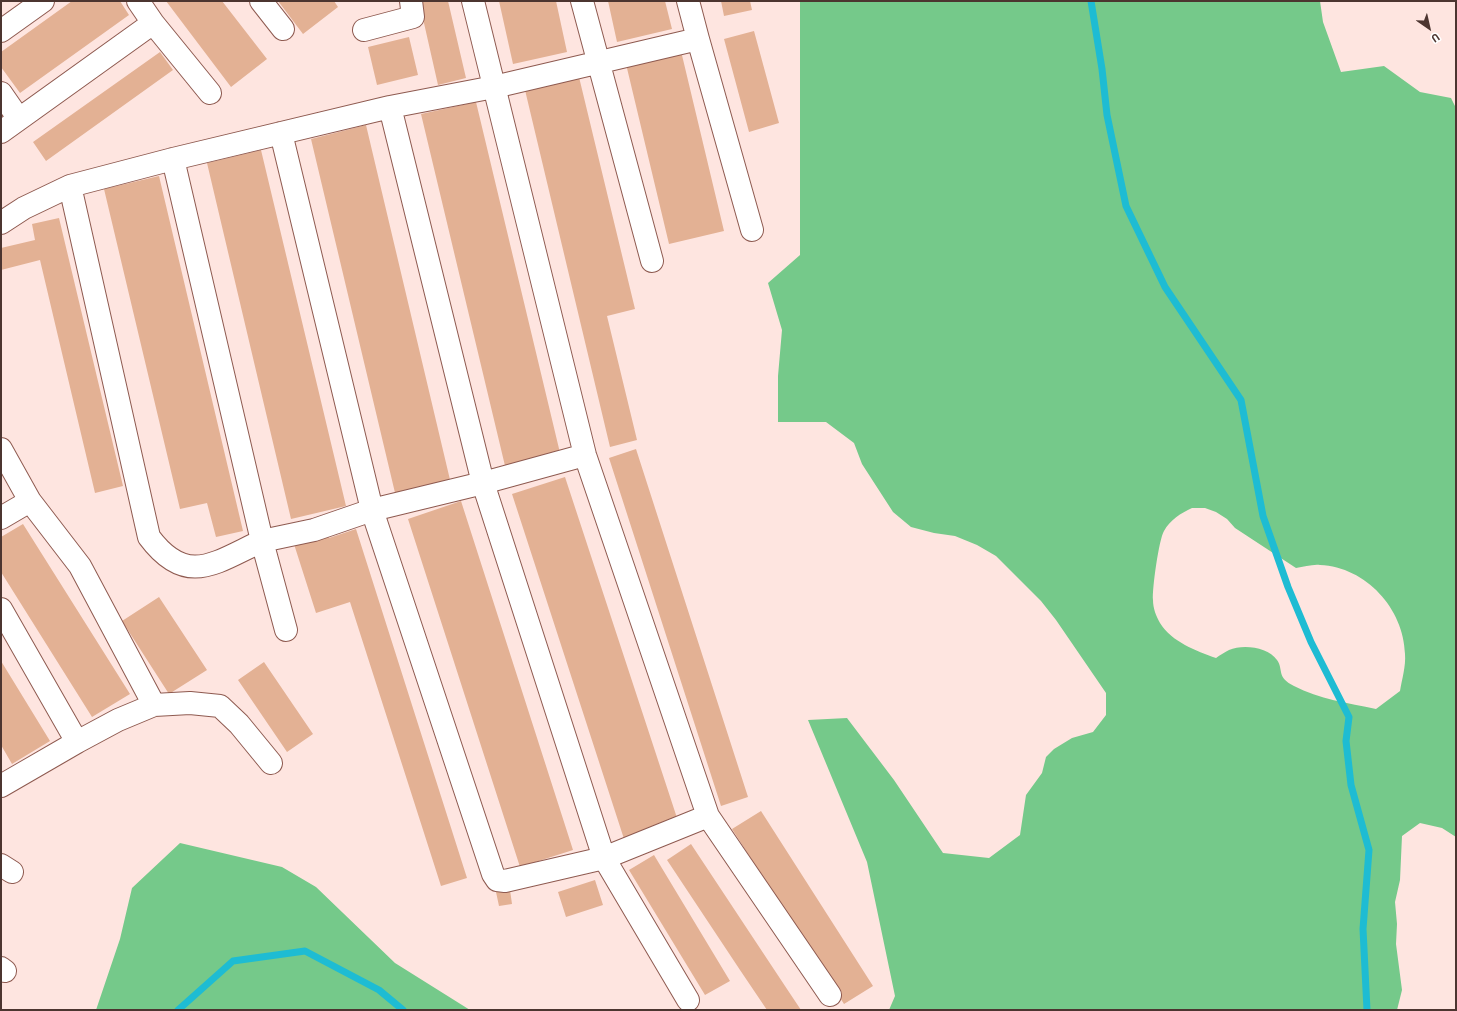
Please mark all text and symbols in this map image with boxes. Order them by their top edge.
north arrow [1409,8,1449,48]
text: U [1429,31,1443,46]

